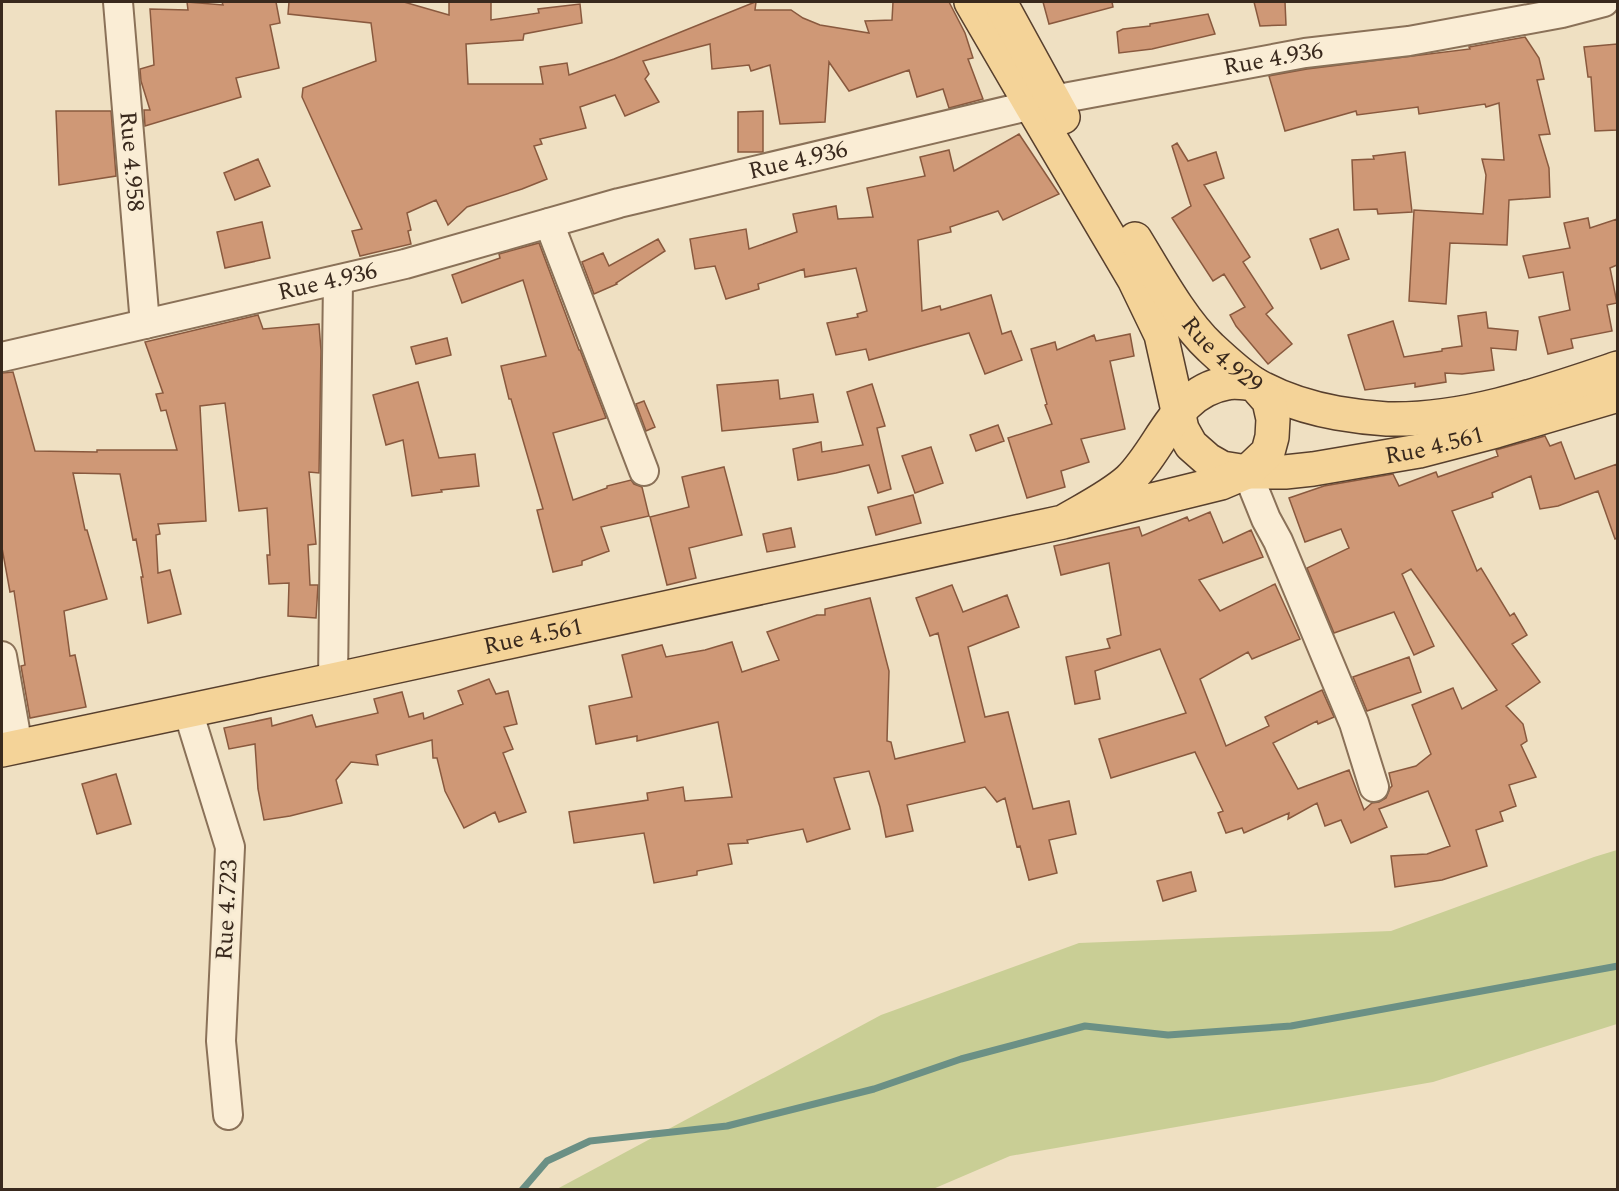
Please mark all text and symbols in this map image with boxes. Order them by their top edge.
street label: Rue 4.936 [1220,33,1325,86]
street label: Rue 4.958 [109,110,154,213]
street label: Rue 4.936 [745,131,851,190]
street label: Rue 4.936 [274,253,381,311]
street label: Rue 4.929 [1172,309,1270,403]
street label: Rue 4.561 [1382,417,1488,475]
street label: Rue 4.561 [480,608,586,665]
street label: Rue 4.723 [206,859,248,961]

